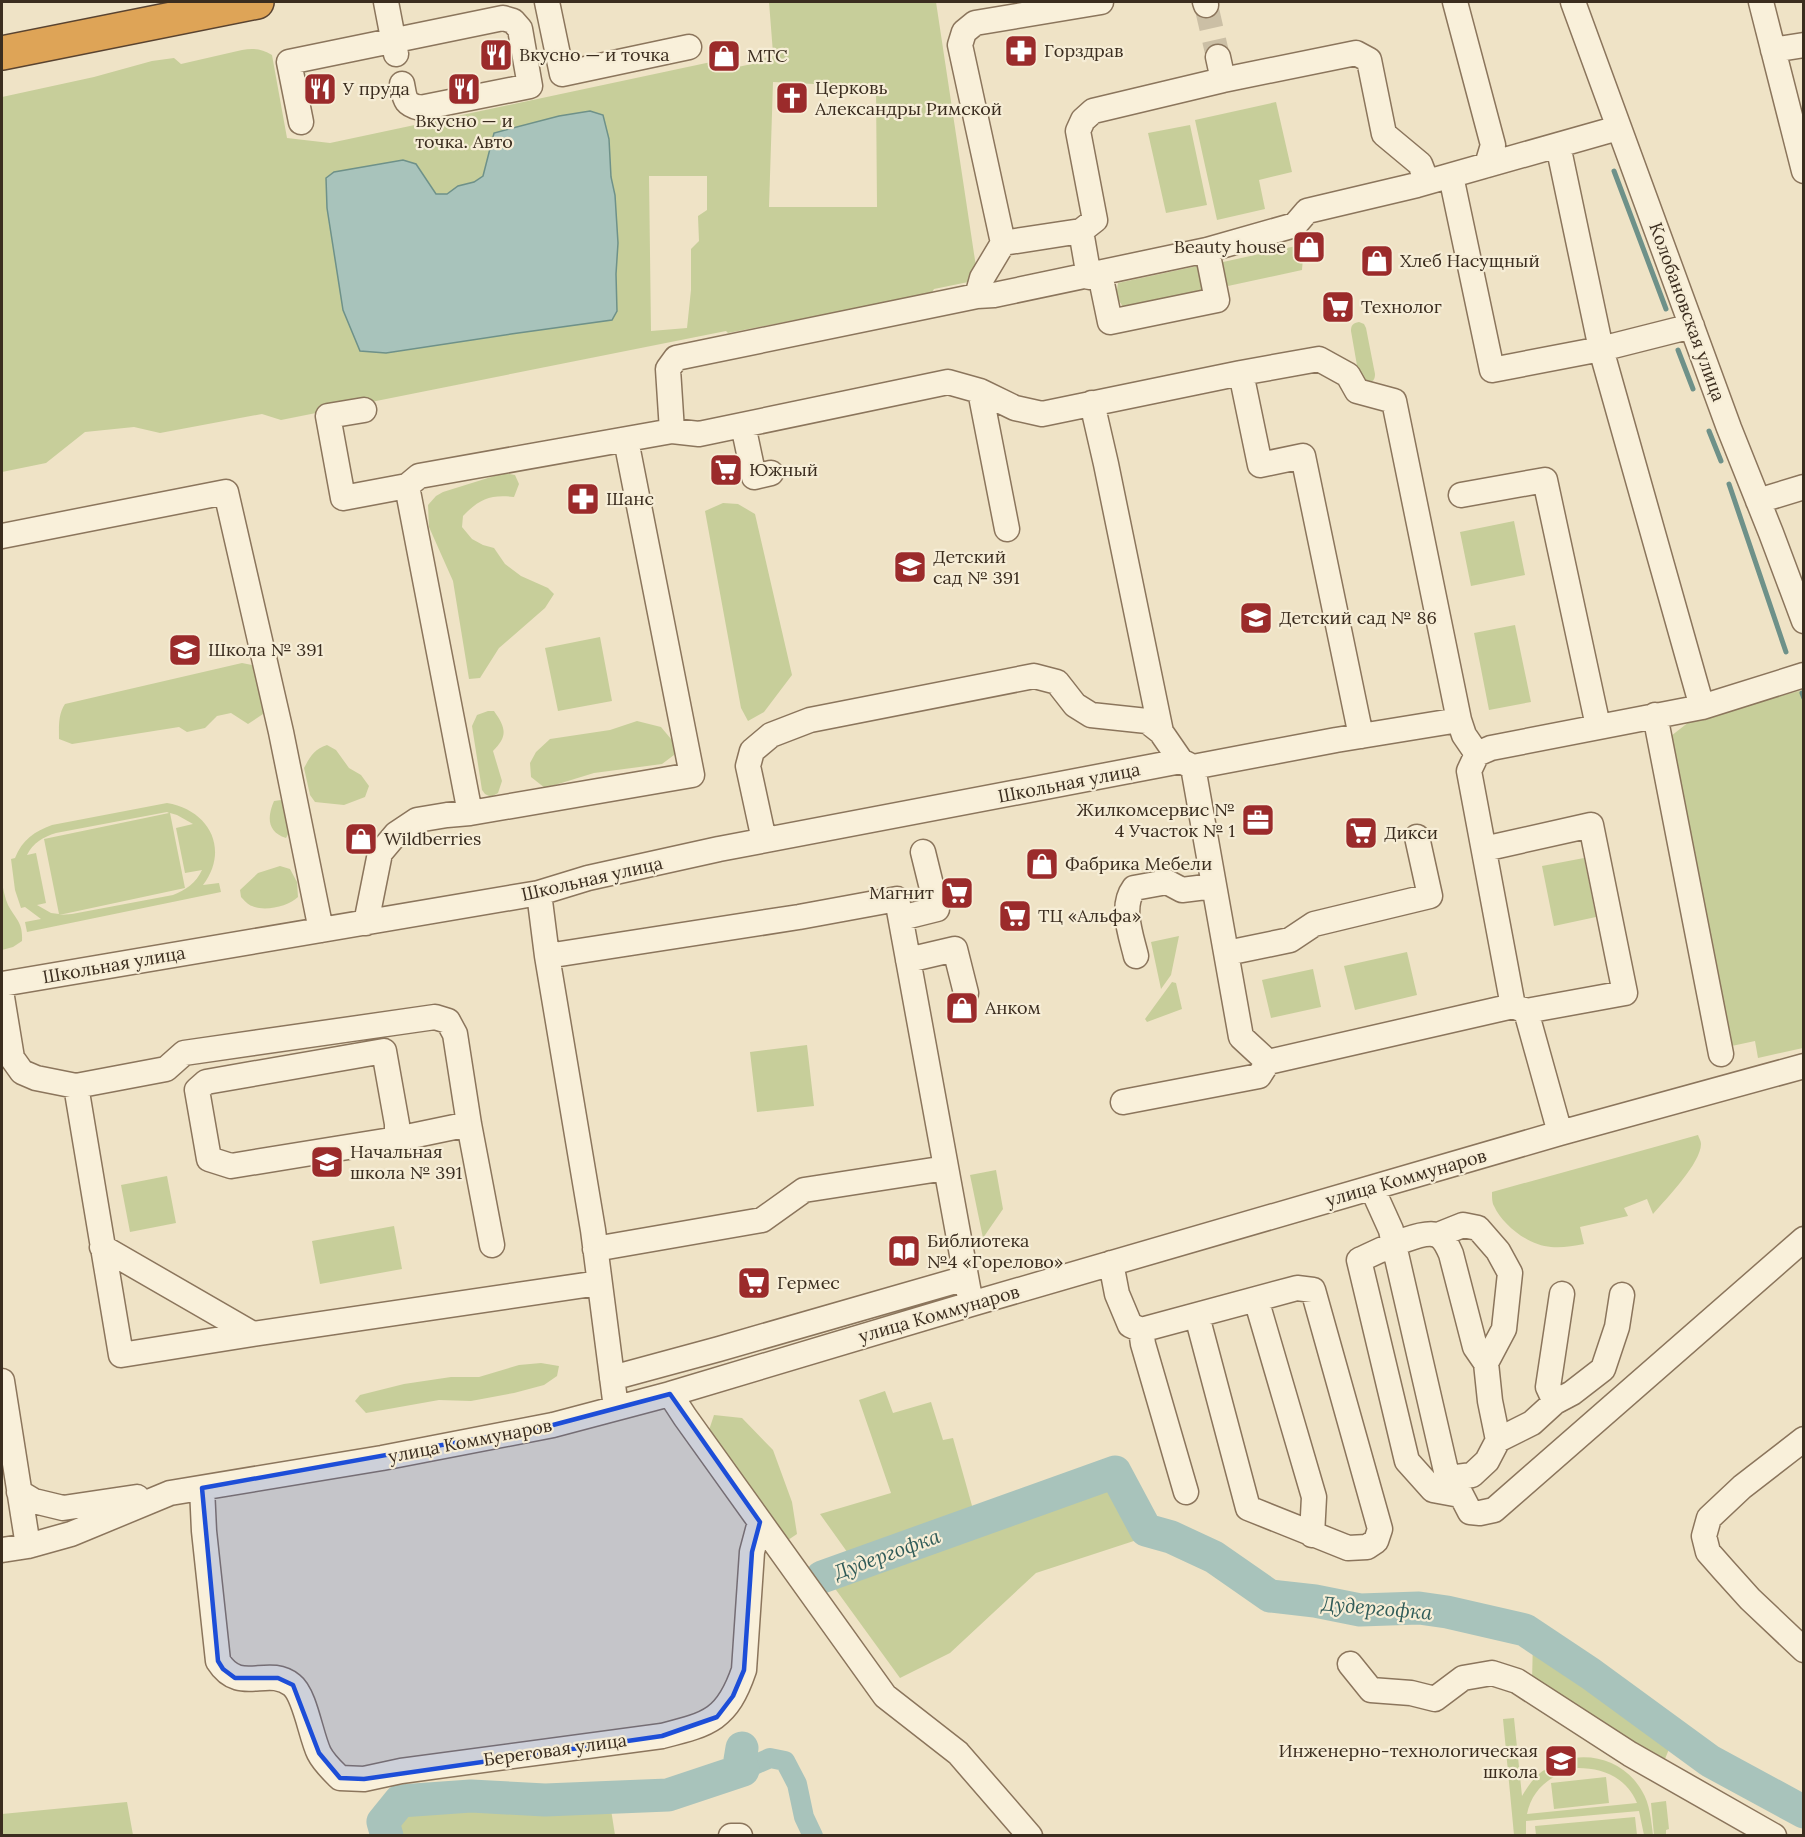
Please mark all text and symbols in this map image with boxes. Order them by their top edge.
pharmacy icon: Горздрав [1003,33,1039,69]
restaurant icon: Вкусно — и точка [478,37,514,73]
shop icon: МТС [706,38,742,74]
place label: Горздрав [1044,39,1123,62]
place label: Вкусно — и точка [519,43,670,66]
place label: МТС [747,44,788,67]
restaurant icon: У пруда [302,71,338,107]
restaurant icon: Вкусно — и точка. Авто [446,71,482,107]
place label: Церковь Александры Римской [814,76,1002,120]
place label: У пруда [342,77,410,100]
church icon: Церковь Александры Римской [774,80,810,116]
place label: Вкусно — и точка. Авто [415,109,513,153]
street label: Колобановская улица [1644,219,1731,404]
shop icon: Beauty house [1291,229,1327,265]
place label: Beauty house [1174,235,1286,258]
shop icon: Хлеб Насущный [1359,243,1395,279]
place label: Хлеб Насущный [1400,249,1540,272]
supermarket icon: Технолог [1320,289,1356,325]
place label: Технолог [1361,295,1442,318]
supermarket icon: Южный [708,452,744,488]
place label: Южный [749,458,818,481]
pharmacy icon: Шанс [565,481,601,517]
place label: Шанс [606,487,654,510]
place label: Детский сад № 391 [933,545,1020,589]
school or university icon: Детский сад № 391 [892,549,928,585]
school or university icon: Детский сад № 86 [1238,600,1274,636]
place label: Детский сад № 86 [1279,606,1437,629]
school or university icon: Школа № 391 [167,632,203,668]
place label: Школа № 391 [208,638,323,661]
street label: Школьная улица [996,757,1142,808]
place label: Жилкомсервис № 4 Участок № 1 [1077,798,1235,842]
office icon: Жилкомсервис № 4 Участок № 1 [1240,802,1276,838]
supermarket icon: Дикси [1343,815,1379,851]
shop icon: Wildberries [343,821,379,857]
place label: Дикси [1384,821,1438,844]
place label: Wildberries [384,827,481,850]
shop icon: Фабрика Мебели [1024,846,1060,882]
street label: Школьная улица [519,851,665,906]
place label: Фабрика Мебели [1065,852,1212,875]
supermarket icon: Магнит [939,875,975,911]
place label: Магнит [869,881,934,904]
supermarket icon: ТЦ «Альфа» [997,898,1033,934]
place label: ТЦ «Альфа» [1038,904,1141,927]
street label: Школьная улица [41,941,187,988]
shop icon: Анком [944,990,980,1026]
place label: Анком [984,996,1041,1019]
place label: Начальная школа № 391 [350,1140,462,1184]
school or university icon: Начальная школа № 391 [309,1144,345,1180]
street label: улица Коммунаров [1323,1144,1489,1211]
place label: Библиотека №4 «Горелово» [927,1229,1063,1273]
library icon: Библиотека №4 «Горелово» [886,1233,922,1269]
supermarket icon: Гермес [736,1265,772,1301]
place label: Гермес [777,1271,840,1294]
street label: улица Коммунаров [856,1280,1022,1347]
street label: улица Коммунаров [386,1413,554,1468]
water label: Дудергофка [830,1523,943,1585]
water label: Дудергофка [1320,1590,1433,1625]
street label: Береговая улица [482,1728,628,1771]
place label: Инженерно-технологическая школа [1278,1739,1538,1783]
school or university icon: Инженерно-технологическая школа [1543,1743,1579,1779]

